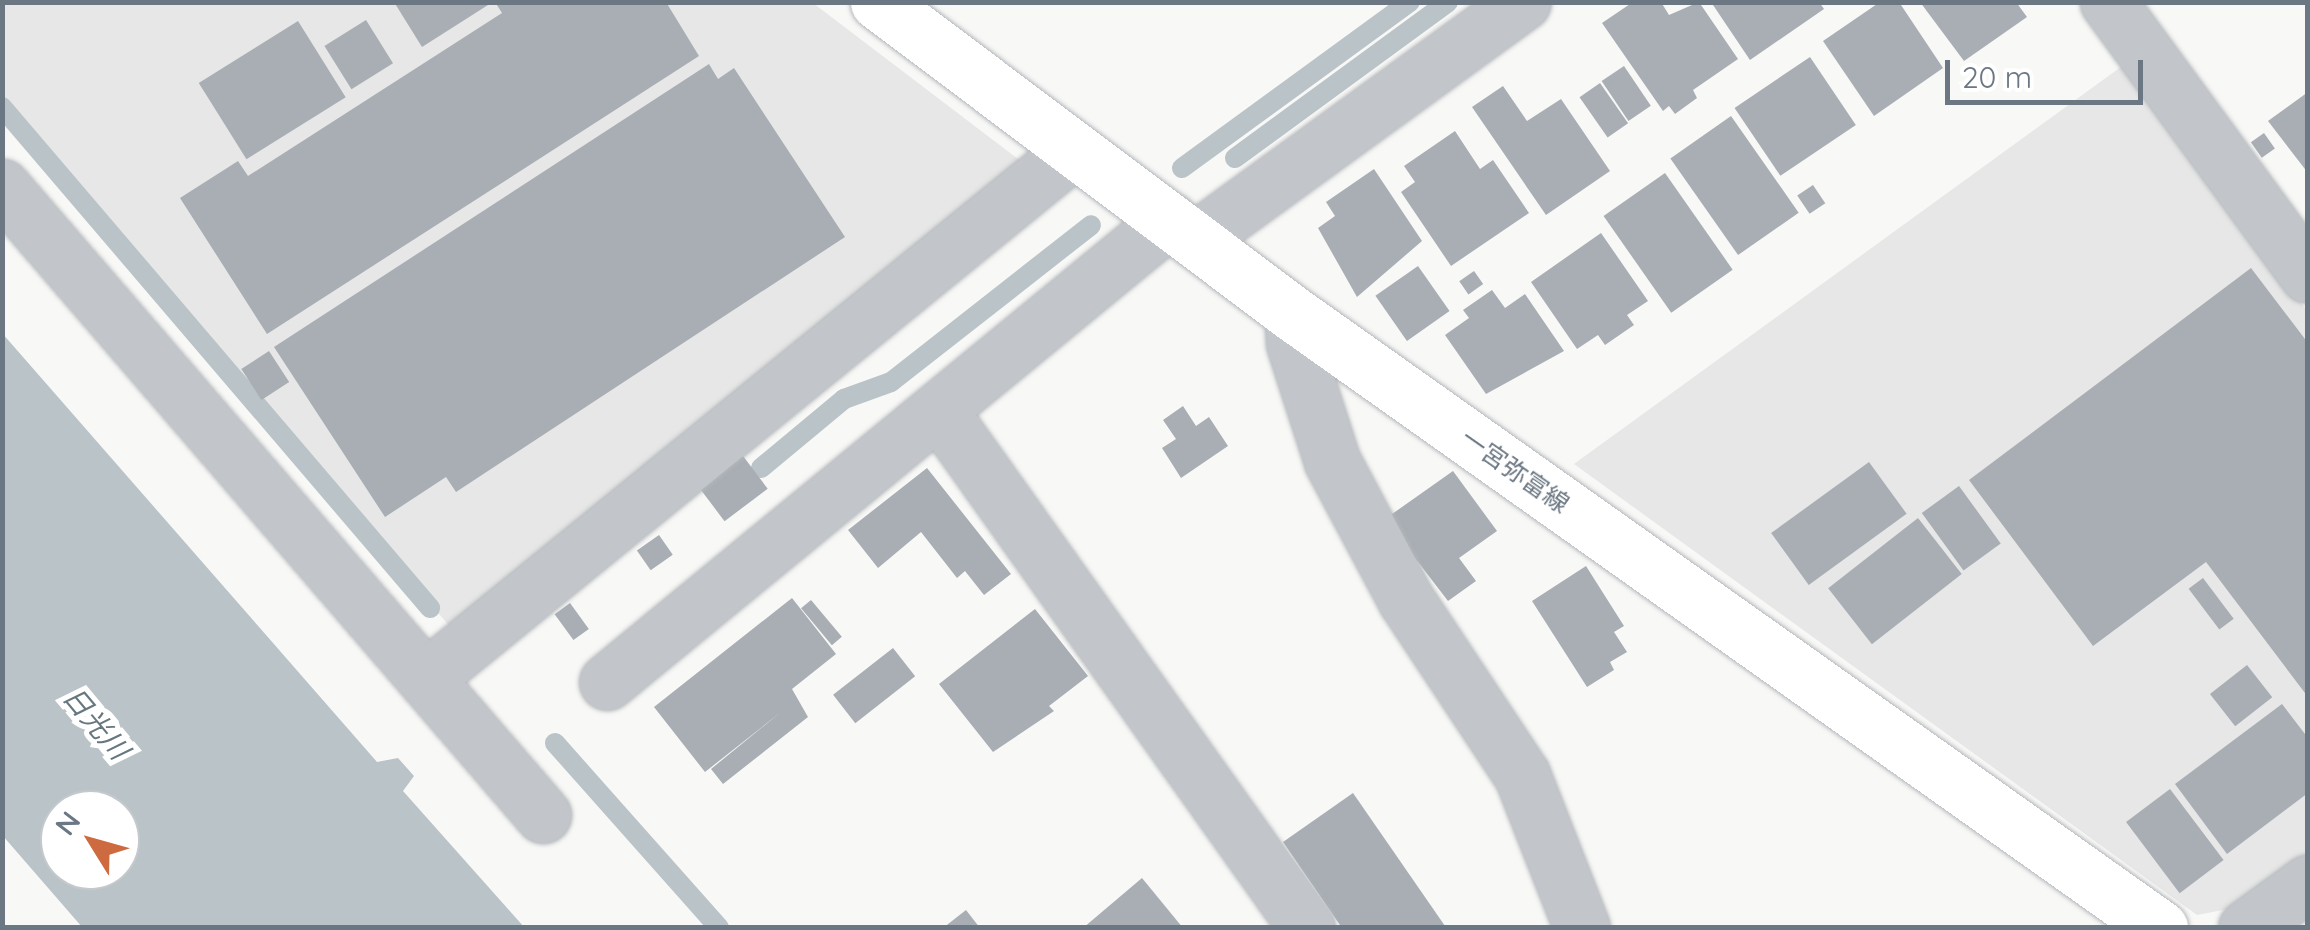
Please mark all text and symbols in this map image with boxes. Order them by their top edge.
scale bar [1950,40,2148,102]
text: 20 m [1962,58,2032,96]
street label: 一宮弥富線 [1455,423,1575,519]
water label: 日光川 [56,680,136,766]
north arrow [40,790,140,890]
text: N [47,804,87,842]

